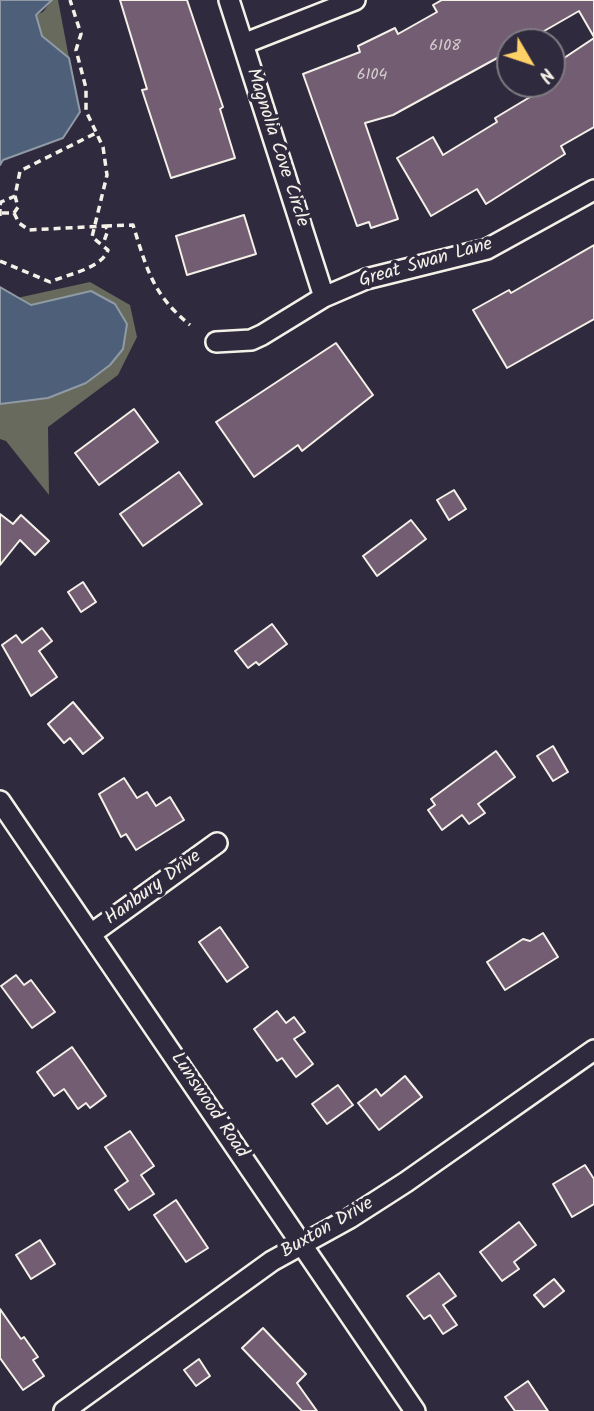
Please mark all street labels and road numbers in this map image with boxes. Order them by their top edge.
street label: Magnolia Cove Circle [240,66,312,230]
street label: Great Swan Lane [357,234,495,294]
street label: Hanbury Drive [101,846,207,932]
street label: Lunswood Road [164,1049,252,1163]
street label: Buxton Drive [278,1193,378,1265]

